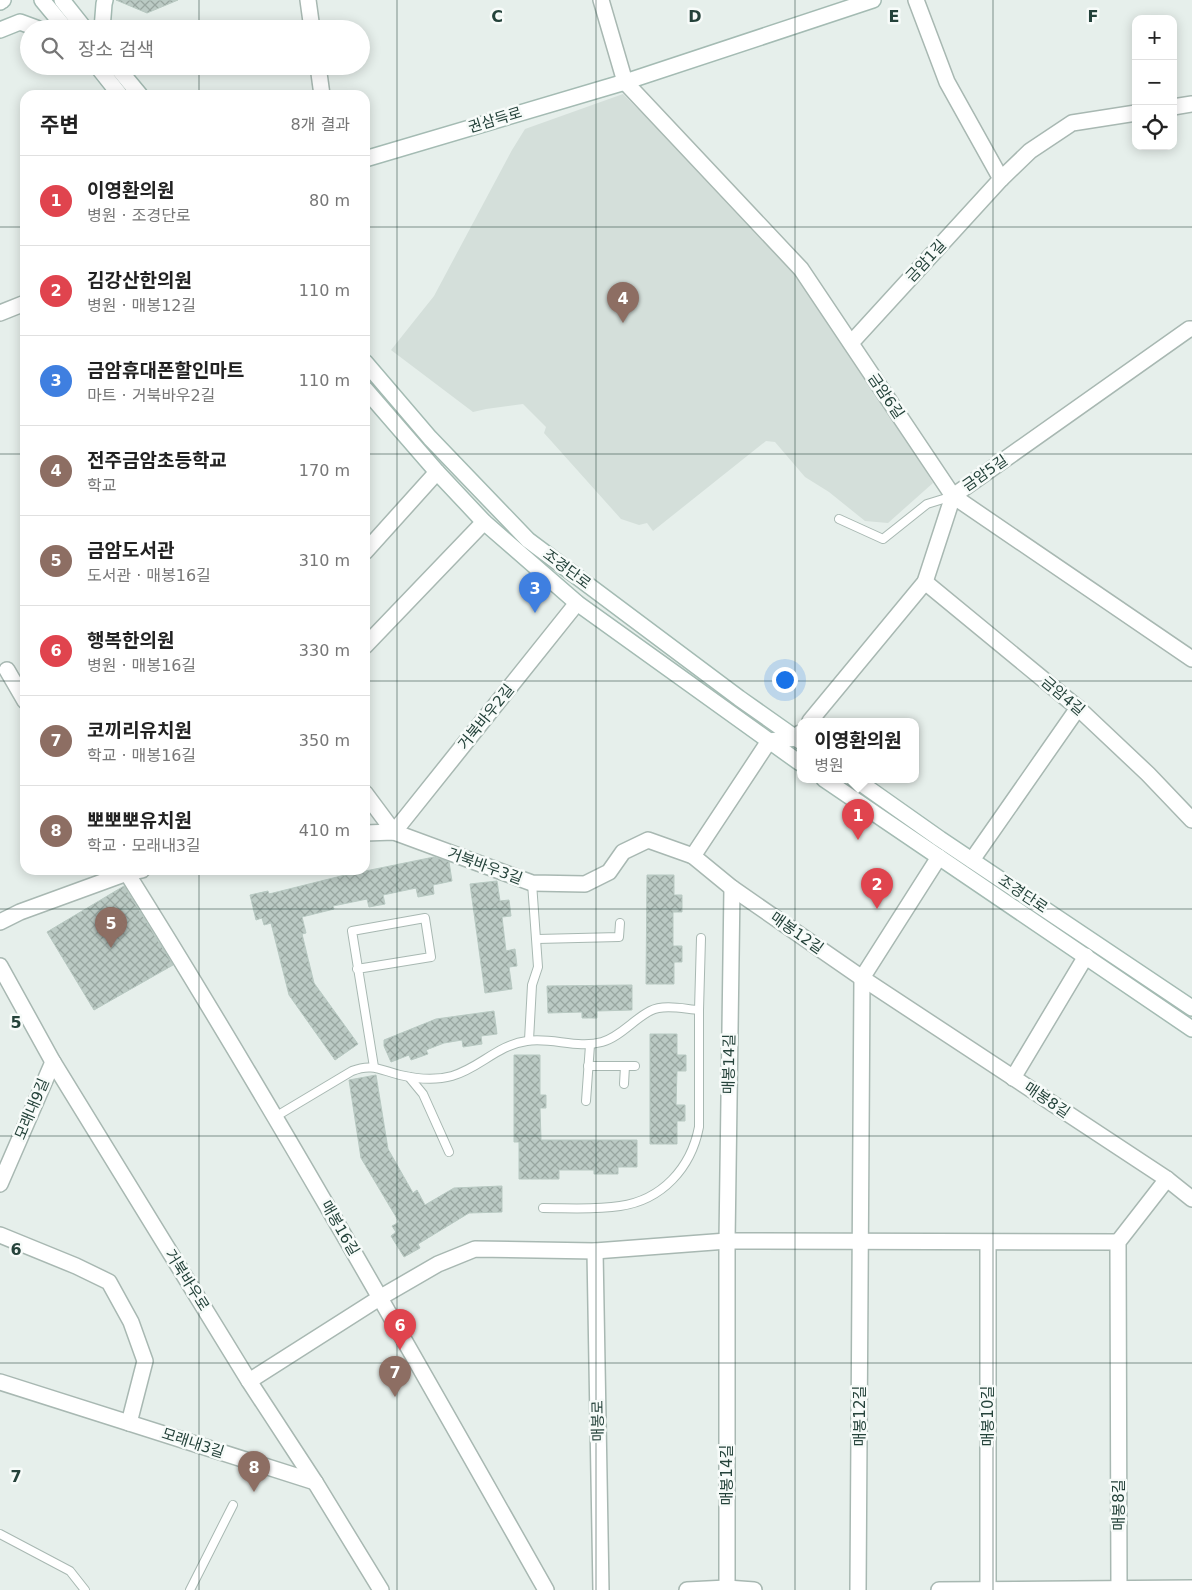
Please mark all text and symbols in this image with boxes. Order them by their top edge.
text: C [491,7,503,26]
text: D [688,7,702,26]
text: E [889,7,899,26]
text: F [1088,7,1098,26]
map controls [1132,15,1177,150]
button: + [1132,15,1177,60]
search box [20,20,370,75]
icon: search [38,34,66,62]
text: 장소 검색 [78,38,154,60]
button: − [1132,60,1177,105]
street label: 권삼득로 [466,103,524,137]
button: locate [1132,105,1177,150]
text: 주변 [40,113,79,137]
text: 8개 결과 [291,115,350,134]
text: 이영환의원 [87,179,174,201]
text: 1 [50,191,62,210]
text: 80 m [309,191,350,210]
text: 병원 · 조경단로 [87,206,191,225]
street label: 금암1길 [902,236,950,286]
text: 김강산한의원 [87,269,192,291]
text: 2 [50,281,62,300]
text: 110 m [299,281,350,300]
pin: 4 [607,282,639,323]
text: 병원 · 매봉12길 [87,296,196,315]
text: 금암휴대폰할인마트 [87,359,244,381]
street label: 금암6길 [864,370,908,422]
text: 3 [50,371,62,390]
text: 110 m [299,371,350,390]
text: 마트 · 거북바우2길 [87,386,215,405]
text: 전주금암초등학교 [87,449,227,471]
street label: 금암5길 [959,451,1011,495]
text: 4 [50,461,62,480]
text: 170 m [299,461,350,480]
text: 학교 [87,476,116,495]
text: 금암도서관 [87,539,174,561]
street label: 조경단로 [540,545,594,593]
text: 5 [50,551,62,570]
text: 310 m [299,551,350,570]
text: 도서관 · 매봉16길 [87,566,211,585]
pin: 3 [519,572,551,613]
text: 행복한의원 [87,629,174,651]
text: 6 [50,641,62,660]
text: 330 m [299,641,350,660]
text: 병원 · 매봉16길 [87,656,196,675]
your location [772,667,798,693]
street label: 금암4길 [1038,673,1088,719]
street label: 거북바우2길 [454,681,518,753]
popup [797,718,919,783]
text: 코끼리유치원 [87,719,192,741]
text: 이영환의원 [814,729,902,751]
text: 7 [50,731,62,750]
text: 350 m [299,731,350,750]
text: 학교 · 매봉16길 [87,746,196,765]
text: 병원 [814,756,844,775]
pin: 1 [842,799,874,840]
text: 뽀뽀뽀유치원 [87,809,192,831]
text: 8 [50,821,62,840]
text: 410 m [299,821,350,840]
text: 학교 · 모래내3길 [87,836,201,855]
street label: 거북바우3길 [445,844,525,888]
pin: 2 [861,868,893,909]
street label: 조경단로 [995,871,1051,917]
pin: 5 [95,907,127,948]
street label: 매봉12길 [767,908,827,958]
text: 5 [10,1013,22,1032]
street label: 매봉14길 [719,1034,739,1094]
street label: 모래내9길 [11,1076,53,1142]
street label: 매봉8길 [1021,1078,1073,1122]
street label: 매봉16길 [317,1197,363,1259]
text: 6 [10,1240,22,1259]
street label: 거북바우로 [161,1246,213,1314]
pin: 6 [384,1309,416,1350]
pin: 7 [379,1356,411,1397]
street label: 매봉12길 [851,1386,869,1446]
street label: 매봉10길 [979,1386,997,1446]
street label: 매봉로 [589,1400,607,1442]
street label: 모래내3길 [159,1424,227,1462]
street label: 매봉14길 [718,1445,736,1505]
pin: 8 [238,1451,270,1492]
text: 7 [10,1467,22,1486]
street label: 매봉8길 [1110,1480,1128,1530]

